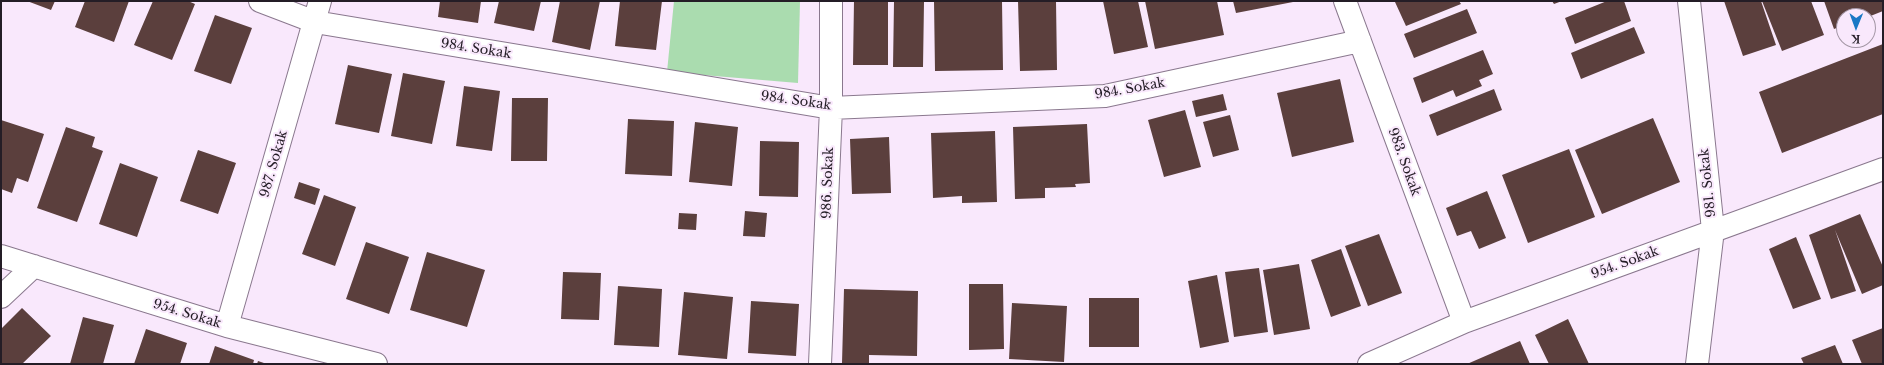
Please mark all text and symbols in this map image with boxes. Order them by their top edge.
north arrow [1836,8,1876,48]
text: K [1851,32,1860,46]
street label: 984. Sokak [440,36,512,62]
street label: 984. Sokak [1094,75,1166,103]
street label: 984. Sokak [760,88,832,114]
street label: 983. Sokak [1384,126,1424,198]
street label: 987. Sokak [257,129,291,199]
street label: 986. Sokak [819,147,837,219]
street label: 981. Sokak [1697,148,1719,218]
street label: 954. Sokak [1589,244,1661,282]
street label: 954. Sokak [151,296,223,332]

